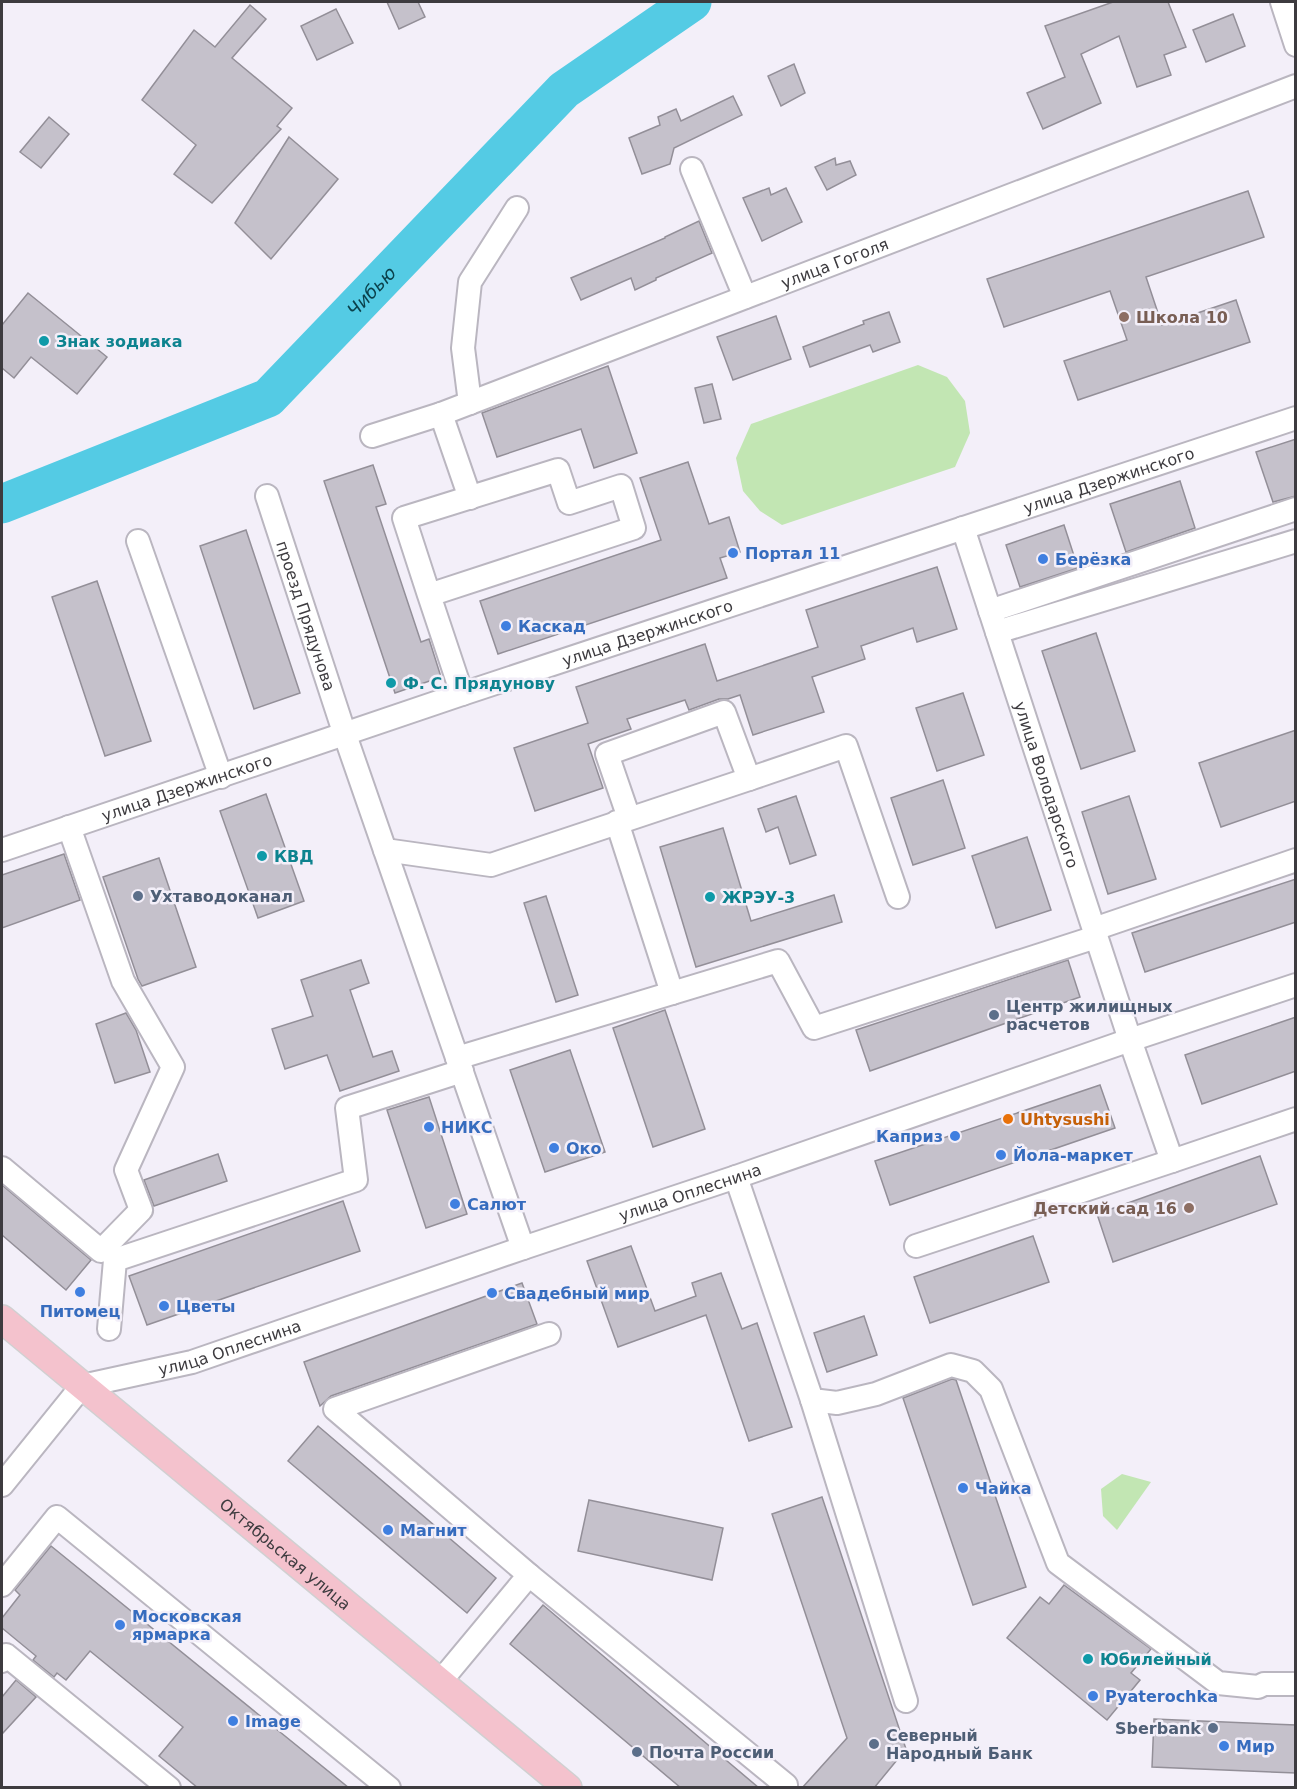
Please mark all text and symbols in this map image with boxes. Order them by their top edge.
street label: улица Гоголя [778,234,891,292]
water label: Чибью [342,262,400,320]
place label: Школа 10 [1136,308,1228,327]
marker: Школа 10 [1117,310,1131,324]
place label: Знак зодиака [56,332,183,351]
marker: Знак зодиака [37,334,51,348]
street label: улица Дзержинского [1021,443,1197,517]
street label: проезд Прядунова [273,538,339,693]
place label: Портал 11 [745,544,840,563]
marker: Портал 11 [726,546,740,560]
place label: Берёзка [1055,550,1131,569]
marker: Берёзка [1036,552,1050,566]
street label: улица Дзержинского [560,596,735,670]
place label: Каскад [518,617,586,636]
marker: Каскад [499,619,513,633]
place label: Ф. С. Прядунову [403,674,556,693]
marker: Ф. С. Прядунову [384,676,398,690]
street label: улица Володарского [1011,699,1083,870]
street label: улица Дзержинского [99,750,274,825]
place label: КВД [274,847,314,866]
marker: КВД [255,849,269,863]
place label: Ухтаводоканал [150,887,293,906]
place label: ЖРЭУ-3 [722,888,795,907]
marker: Ухтаводоканал [131,889,145,903]
marker: ЖРЭУ-3 [703,890,717,904]
place label: Центр жилищных расчетов [1006,997,1173,1034]
marker: Центр жилищных расчетов [987,1008,1001,1022]
place label: Uhtysushi [1020,1110,1110,1129]
marker: Uhtysushi [1001,1112,1015,1126]
place label: НИКС [441,1118,493,1137]
marker: НИКС [422,1120,436,1134]
place label: Каприз [876,1127,943,1146]
marker: Каприз [948,1129,962,1143]
place label: Око [566,1139,601,1158]
marker: Око [547,1141,561,1155]
place label: Йола-маркет [1013,1146,1134,1165]
marker: Йола-маркет [994,1148,1008,1162]
street label: улица Оплеснина [616,1159,764,1225]
place label: Салют [467,1195,527,1214]
marker: Салют [448,1197,462,1211]
place label: Детский сад 16 [1033,1199,1177,1218]
marker: Детский сад 16 [1182,1201,1196,1215]
place label: Свадебный мир [504,1284,650,1303]
marker: Питомец [73,1285,87,1299]
marker: Свадебный мир [485,1286,499,1300]
place label: Цветы [176,1297,236,1316]
marker: Цветы [157,1299,171,1313]
place label: Питомец [40,1302,120,1321]
street label: улица Оплеснина [156,1316,303,1379]
place label: Чайка [975,1479,1032,1498]
marker: Чайка [956,1481,970,1495]
street label: Октябрьская улица [216,1494,355,1614]
place label: Магнит [400,1521,467,1540]
marker: Магнит [381,1523,395,1537]
place label: Московская ярмарка [132,1607,242,1644]
marker: Московская ярмарка [113,1618,127,1632]
place label: Юбилейный [1100,1650,1212,1669]
marker: Юбилейный [1081,1652,1095,1666]
place label: Pyaterochka [1105,1687,1218,1706]
marker: Pyaterochka [1086,1689,1100,1703]
place label: Image [245,1712,301,1731]
marker: Image [226,1714,240,1728]
place label: Sberbank [1115,1719,1201,1738]
marker: Sberbank [1206,1721,1220,1735]
place label: Северный Народный Банк [886,1726,1033,1763]
marker: Северный Народный Банк [867,1737,881,1751]
place label: Мир [1236,1737,1275,1756]
marker: Мир [1217,1739,1231,1753]
place label: Почта России [649,1743,774,1762]
marker: Почта России [630,1745,644,1759]

